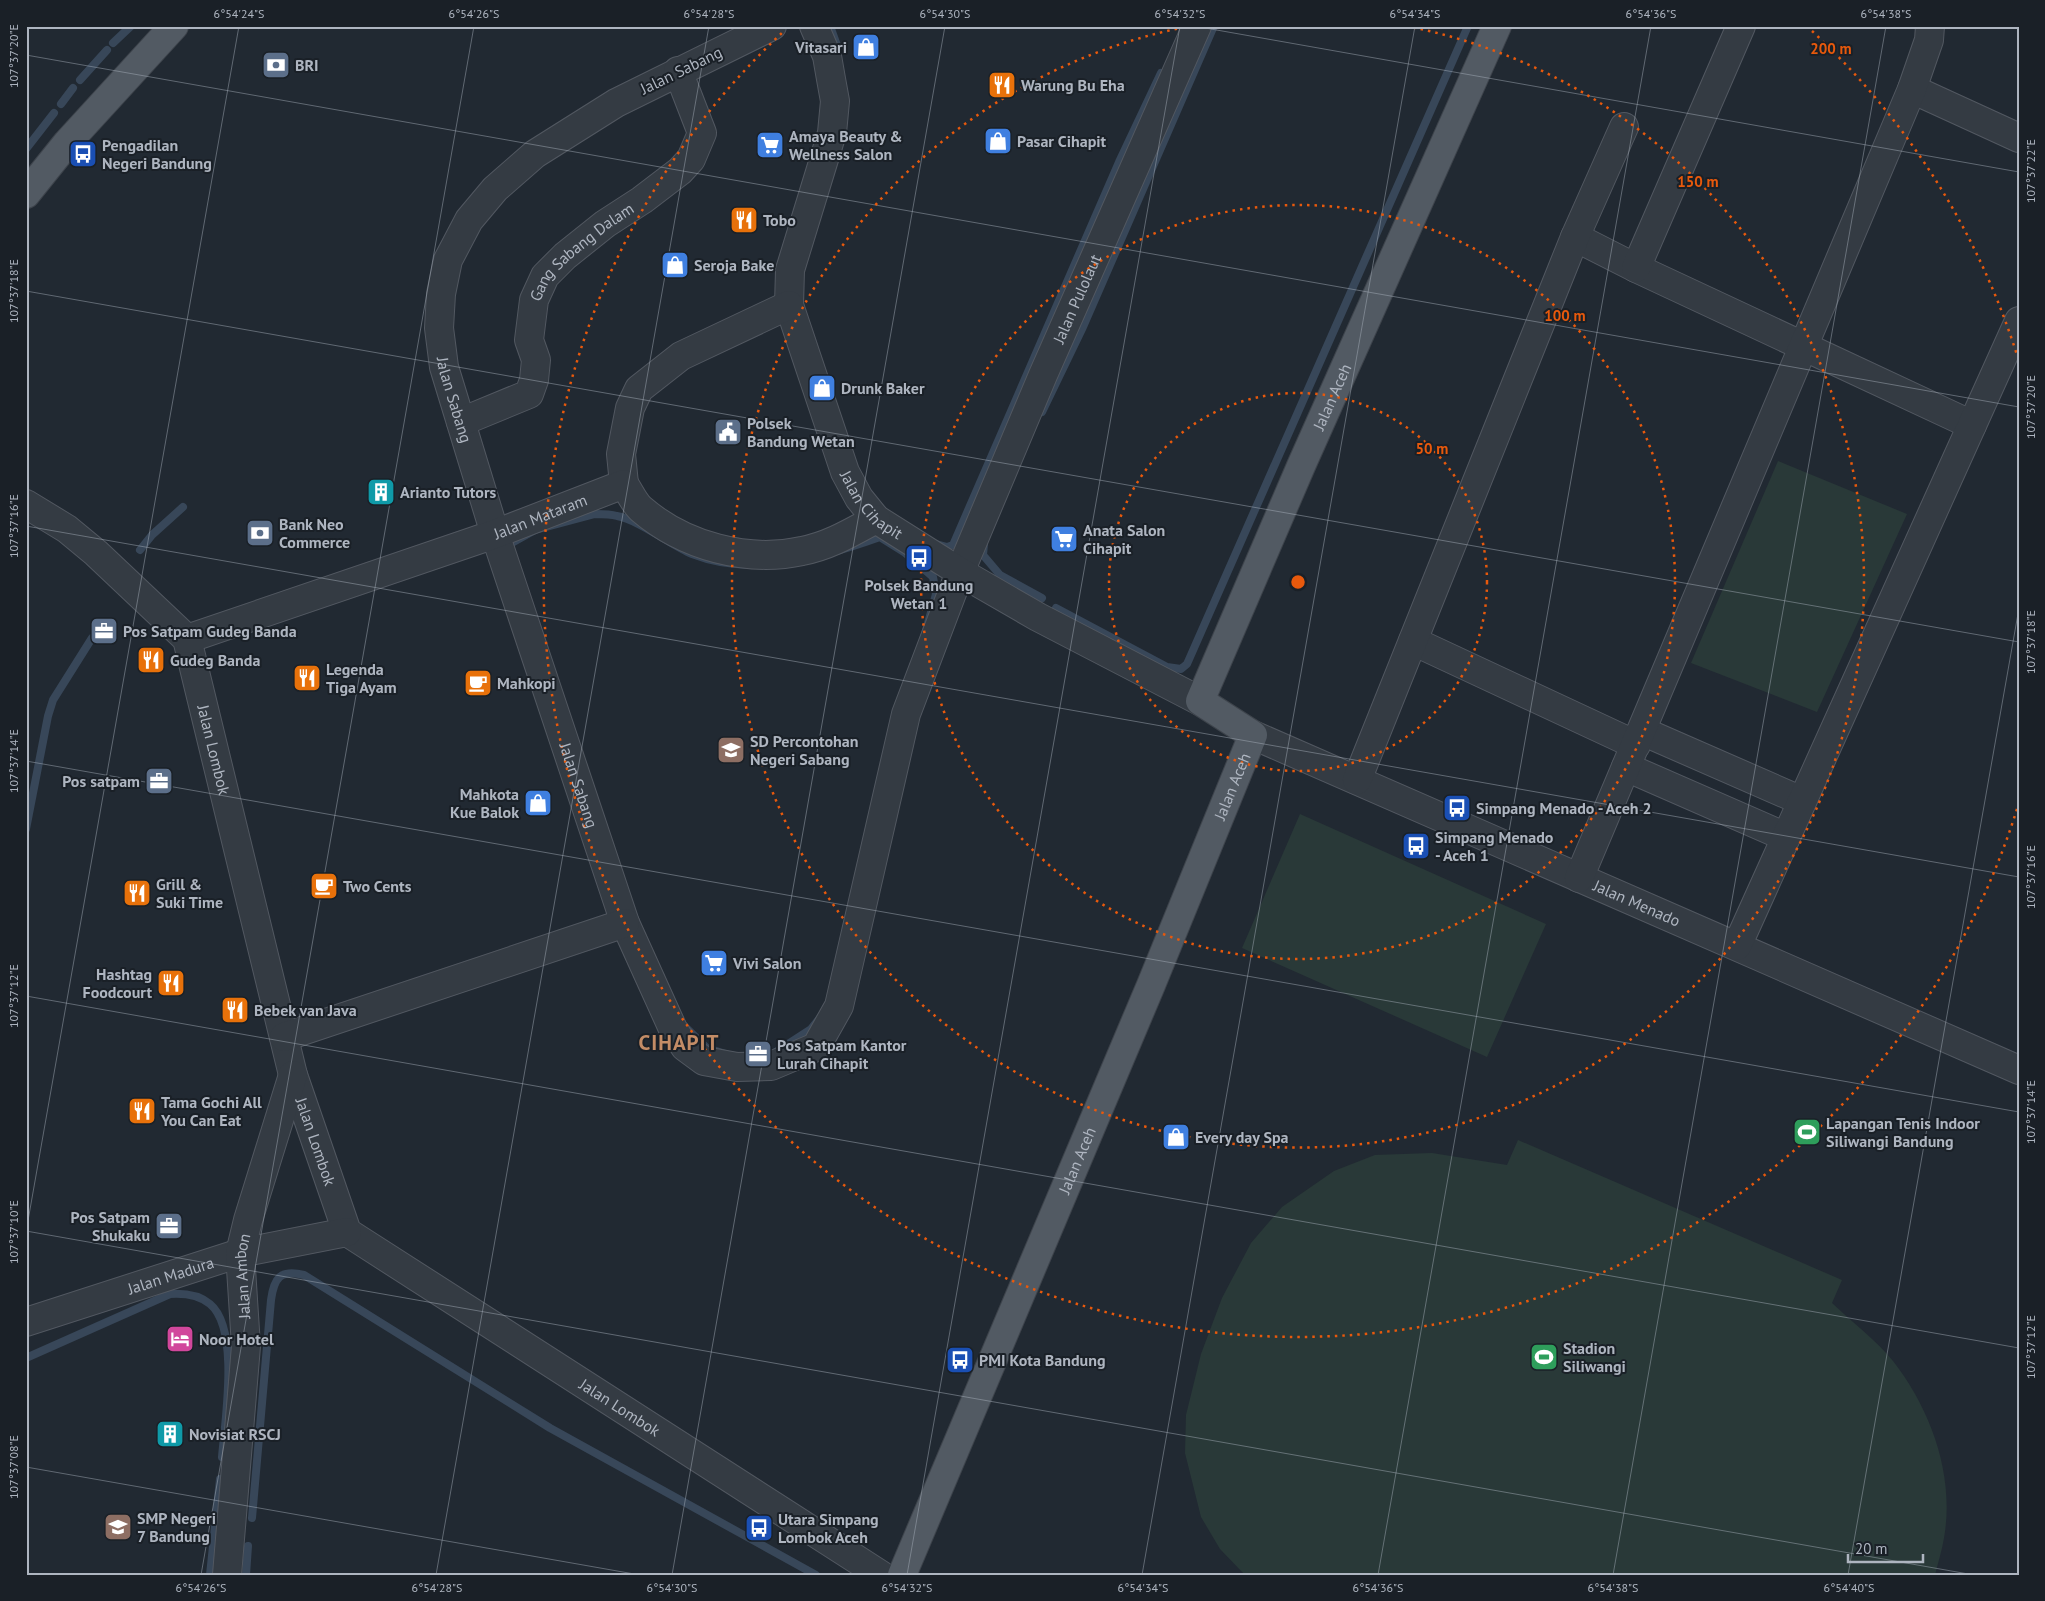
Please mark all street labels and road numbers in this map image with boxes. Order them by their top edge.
street label: Jalan Sabang [636,42,725,99]
street label: Gang Sabang Dalam [525,198,637,304]
street label: Jalan Pulolaut [1048,251,1105,347]
street label: Jalan Sabang [433,355,477,445]
street label: Jalan Aceh [1308,360,1355,434]
street label: Jalan Cihapit [836,466,907,544]
street label: Jalan Mataram [490,489,590,544]
street label: Jalan Lombok [193,702,235,797]
street label: Jalan Sabang [555,739,602,830]
street label: Jalan Aceh [1209,750,1255,824]
street label: Jalan Menado [1589,875,1683,931]
street label: Jalan Lombok [291,1094,340,1189]
street label: Jalan Aceh [1054,1124,1100,1198]
street label: Jalan Ambon [230,1231,254,1321]
street label: Jalan Madura [124,1252,216,1299]
street label: Jalan Lombok [575,1373,664,1441]

